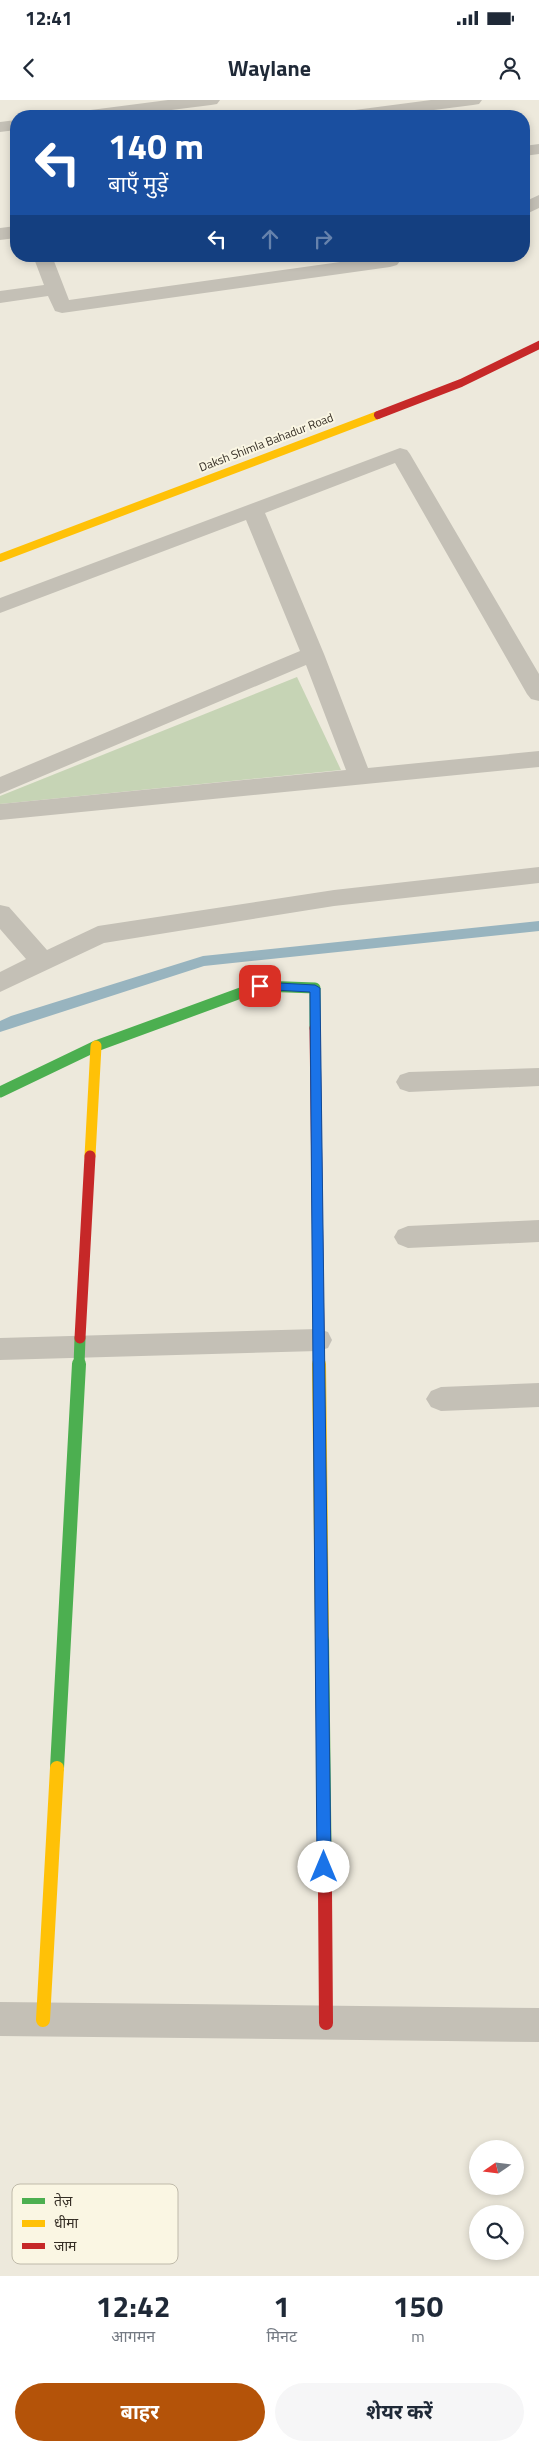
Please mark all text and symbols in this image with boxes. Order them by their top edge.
text: 12:41 [25,3,72,32]
text: Waylane [228,51,311,85]
icon: back [15,54,43,82]
icon: person [496,54,524,82]
text: 140 m [108,119,204,173]
icon: left [25,130,90,195]
text: बाएँ मुड़ें [108,167,168,201]
icon: left [203,225,231,253]
icon: ahead [256,225,284,253]
icon: right [309,225,337,253]
street label: Daksh Shimla Bahadur Road [196,408,336,476]
pin [239,965,281,1007]
icon: arrive [246,972,274,1000]
position arrow [297,1840,349,1892]
north arrow [469,2140,524,2195]
map controls [469,2140,524,2260]
legend [12,2184,178,2264]
text: तेज़ [54,2190,73,2211]
button: search [469,2205,524,2260]
text: धीमा [54,2212,79,2233]
text: जाम [54,2235,77,2256]
text: 12:42 [96,2283,171,2329]
text: 1 [273,2283,290,2329]
text: 150 [393,2283,443,2329]
text: आगमन [111,2324,155,2348]
text: मिनट [266,2324,297,2348]
text: m [411,2324,425,2348]
button: बाहर [15,2383,265,2441]
button: शेयर करें [275,2383,524,2441]

